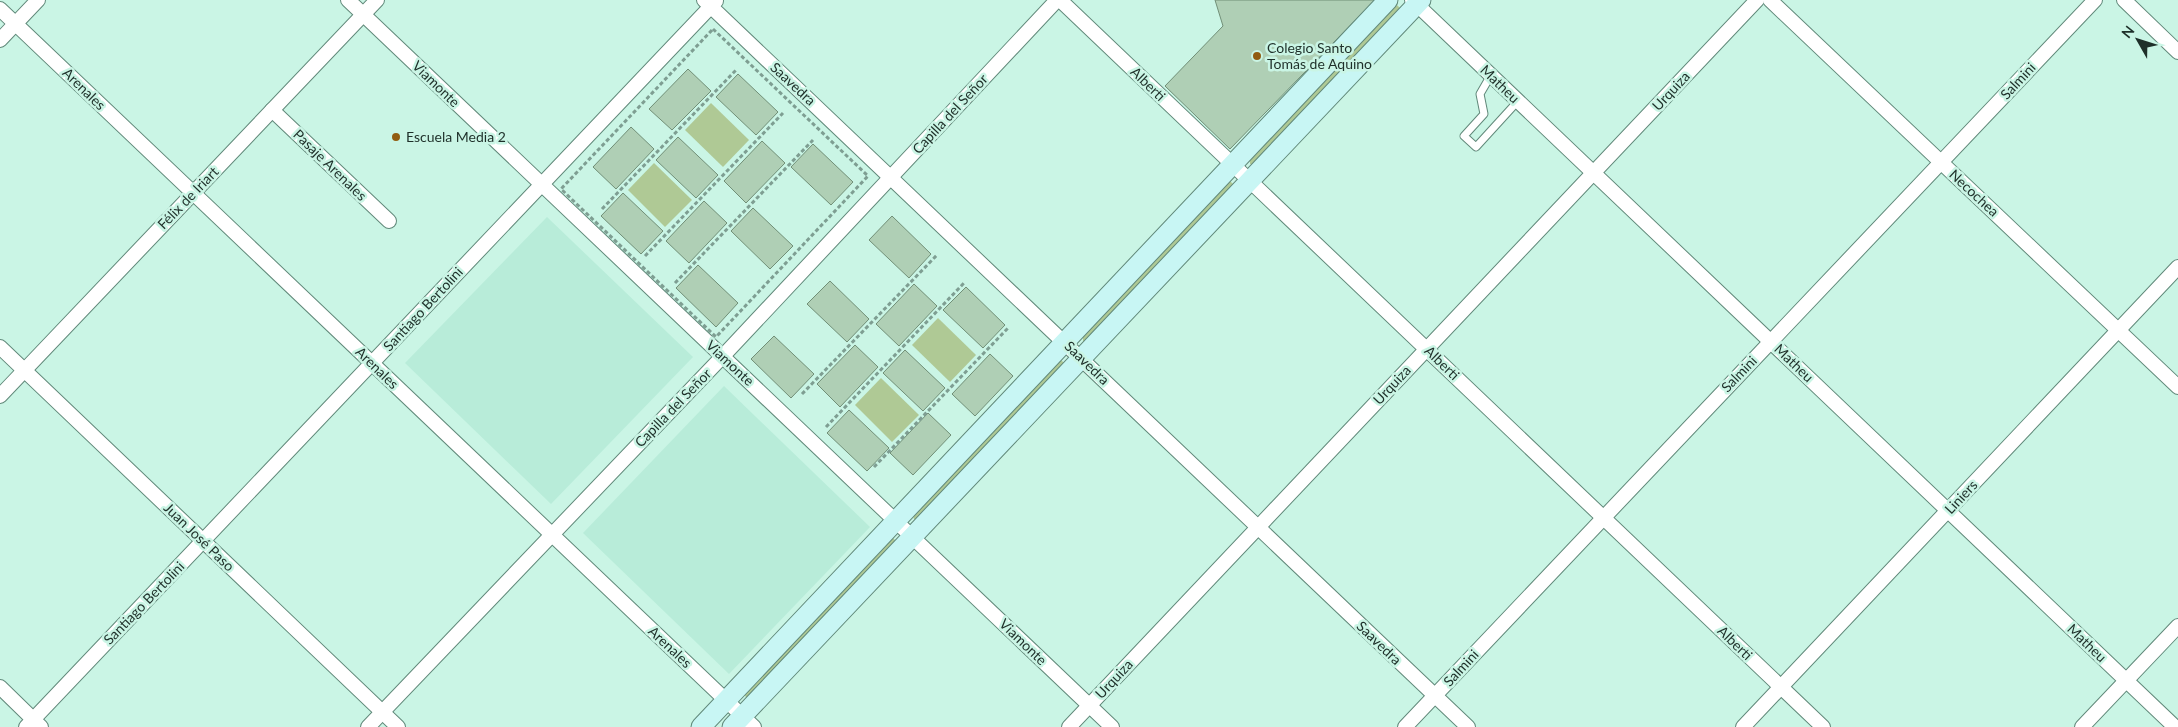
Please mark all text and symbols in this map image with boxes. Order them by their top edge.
north arrow [2113,15,2163,65]
text: N [2118,22,2138,41]
place label: Colegio Santo Tomás de Aquino [1267,39,1372,72]
marker: Colegio Santo Tomás de Aquino [1251,50,1263,62]
street label: Viamonte [409,57,464,110]
street label: Saavedra [767,59,819,109]
street label: Salmini [1996,59,2039,102]
street label: Matheu [1477,61,1523,106]
street label: Alberti [1127,63,1169,104]
street label: Arenales [59,64,109,113]
street label: Urquiza [1648,68,1693,114]
street label: Capilla del Señor [908,70,991,157]
street label: Pasaje Arenales [290,125,370,204]
place label: Escuela Media 2 [406,128,506,145]
marker: Escuela Media 2 [390,131,402,143]
street label: Félix de Iriart [154,163,222,232]
street label: Necochea [1946,166,2003,220]
street label: Santiago Bertolini [379,263,466,354]
street label: Viamonte [703,336,758,389]
street label: Saavedra [1061,337,1113,388]
street label: Matheu [1771,340,1817,385]
street label: Alberti [1421,342,1463,383]
street label: Arenales [352,343,402,392]
street label: Salmini [1717,352,1760,395]
street label: Urquiza [1369,362,1414,408]
street label: Capilla del Señor [631,365,714,450]
street label: Liniers [1941,476,1981,517]
street label: Juan José Paso [161,499,238,574]
street label: Santiago Bertolini [100,558,187,648]
street label: Viamonte [996,615,1051,668]
street label: Saavedra [1353,617,1405,668]
street label: Matheu [2064,620,2110,665]
street label: Arenales [645,622,696,671]
street label: Alberti [1714,622,1756,663]
street label: Salmini [1439,646,1482,689]
street label: Urquiza [1091,656,1136,702]

